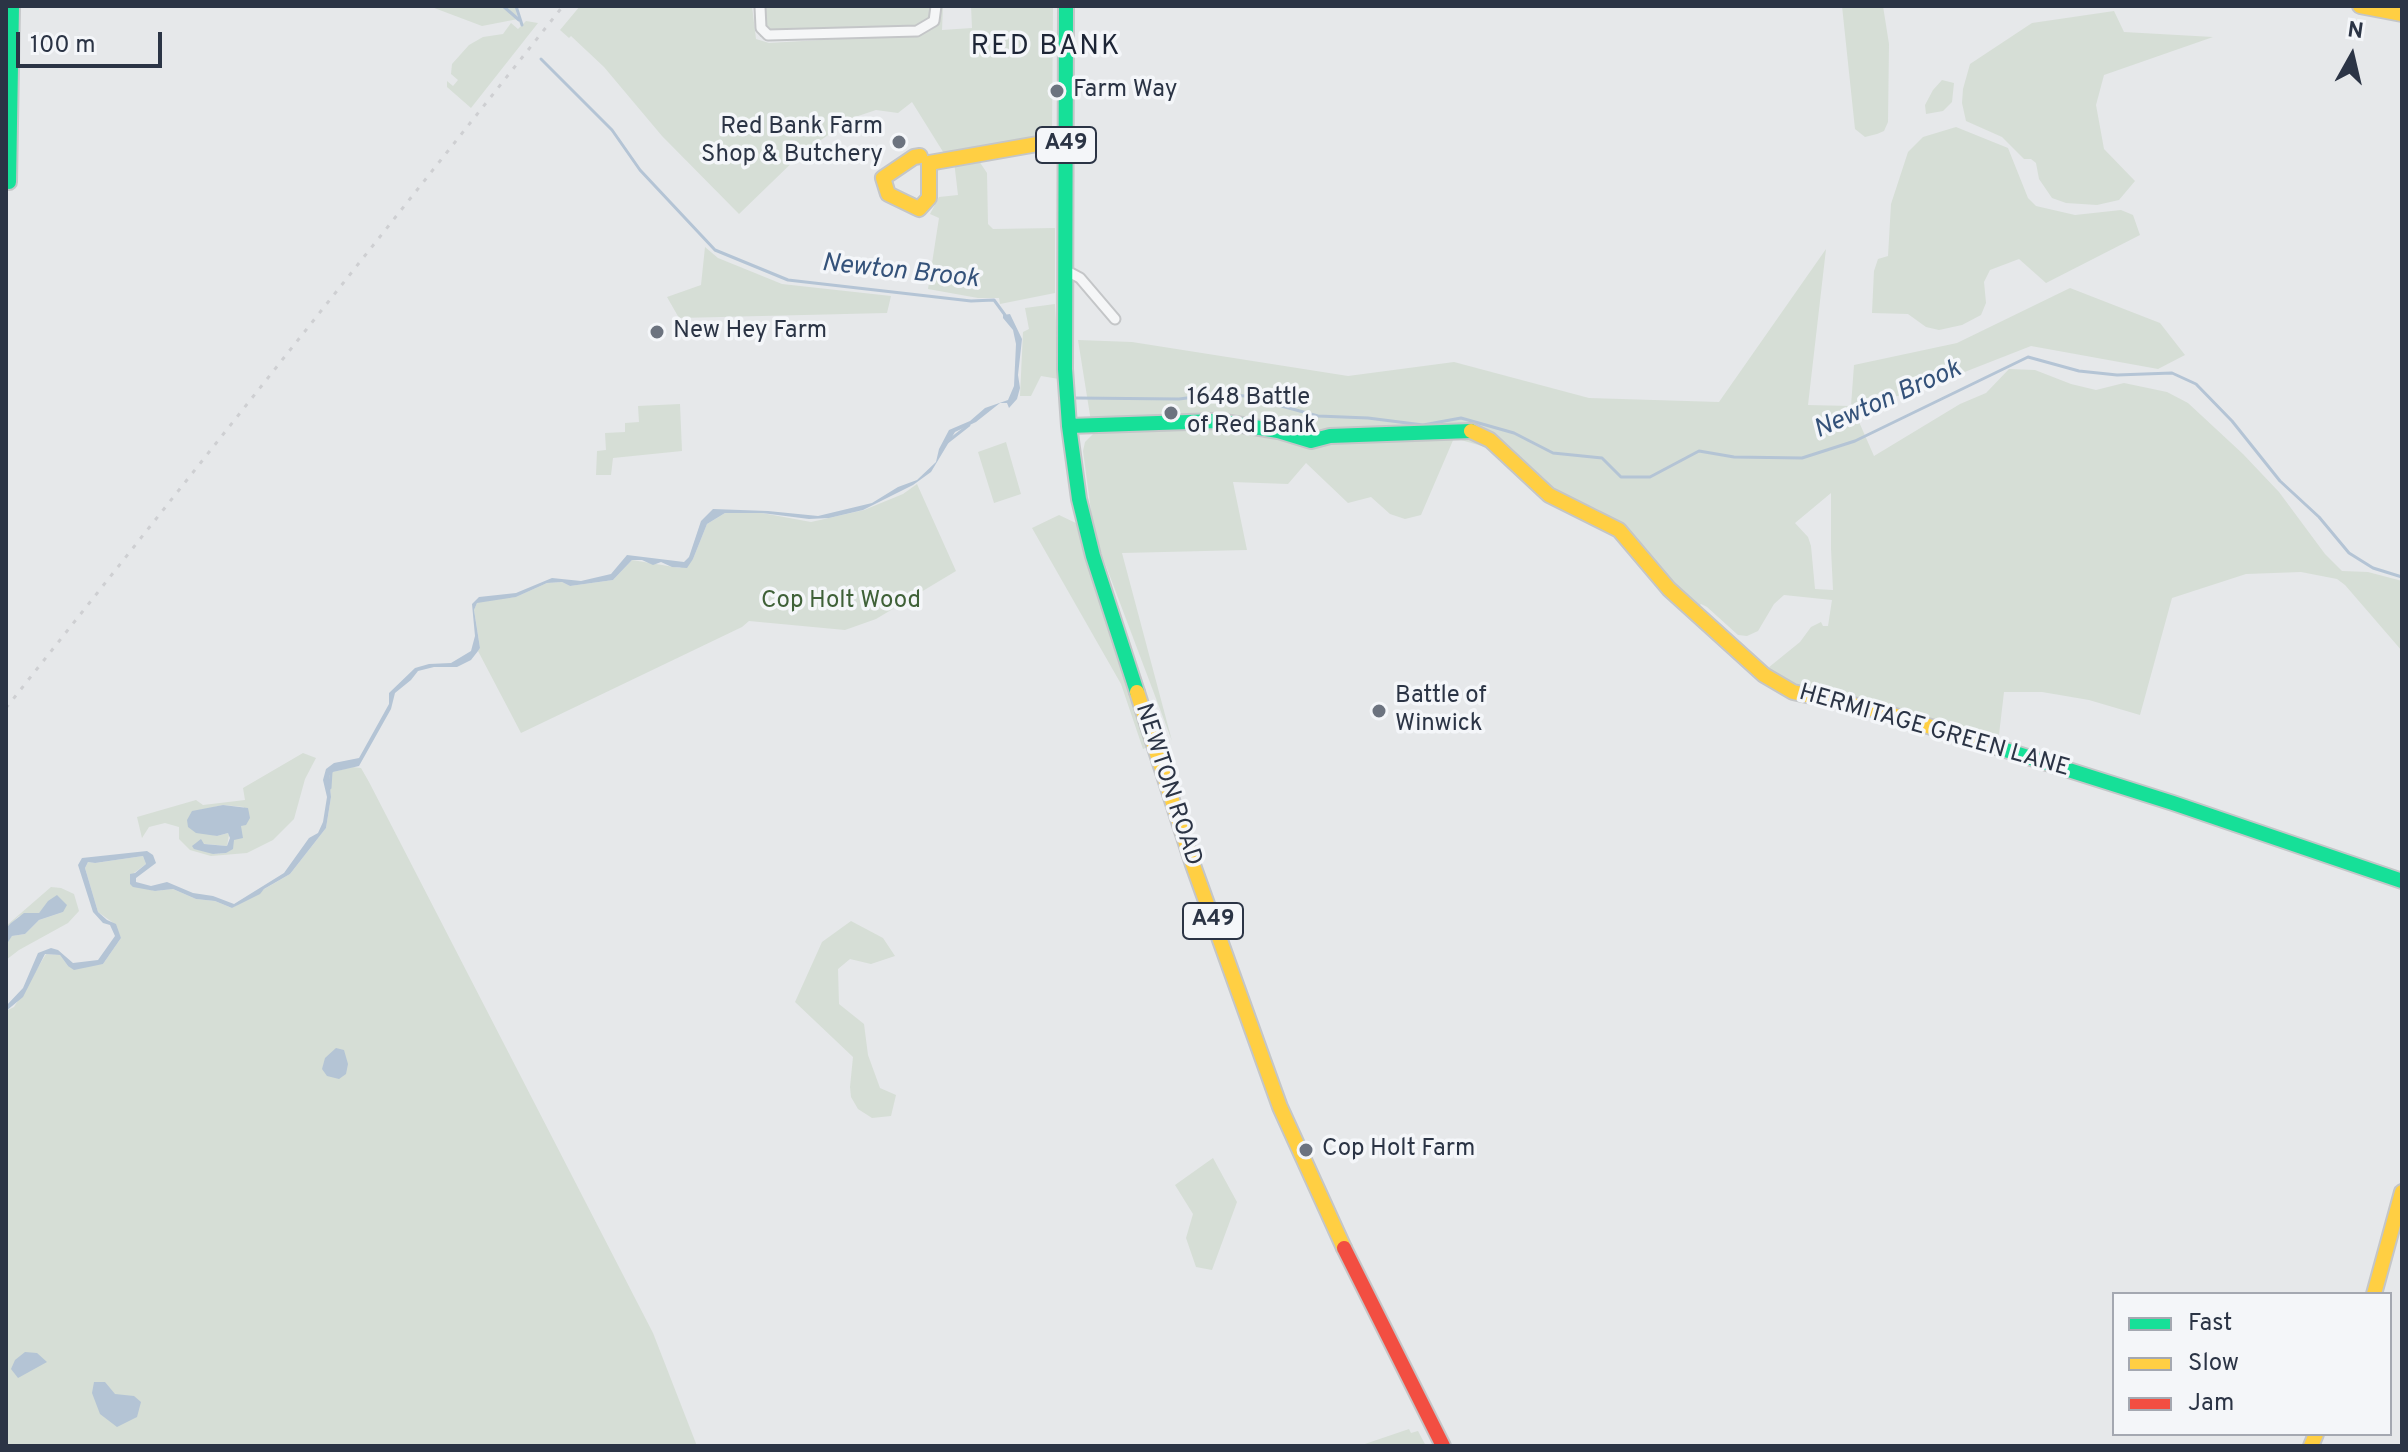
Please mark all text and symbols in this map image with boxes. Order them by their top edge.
scale bar [20,16,166,66]
north arrow [2312,16,2392,96]
text: N [2346,17,2365,46]
text: 100 m [30,31,96,61]
district label: RED BANK [970,31,1122,65]
place label: Farm Way [1073,77,1178,105]
marker: Farm Way [1048,82,1066,100]
place label: Red Bank Farm Shop & Butchery [701,114,883,170]
road number: A49 [1036,127,1096,163]
marker: Red Bank Farm Shop & Butchery [890,133,908,151]
water label: Newton Brook [820,249,980,297]
place label: New Hey Farm [673,318,827,346]
marker: New Hey Farm [648,323,666,341]
water label: Newton Brook [1810,355,1966,447]
place label: 1648 Battle of Red Bank [1187,385,1317,441]
marker: 1648 Battle of Red Bank [1162,404,1180,422]
park label: Cop Holt Wood [761,588,921,616]
street label: HERMITAGE GREEN LANE [1795,680,2073,784]
place label: Battle of Winwick [1395,683,1487,739]
street label: NEWTON ROAD [1127,700,1207,870]
marker: Battle of Winwick [1370,702,1388,720]
road number: A49 [1183,903,1243,939]
place label: Cop Holt Farm [1322,1136,1475,1164]
marker: Cop Holt Farm [1297,1141,1315,1159]
legend [2112,1292,2392,1436]
text: Fast [2188,1309,2232,1339]
text: Slow [2188,1349,2239,1379]
text: Jam [2188,1389,2234,1419]

